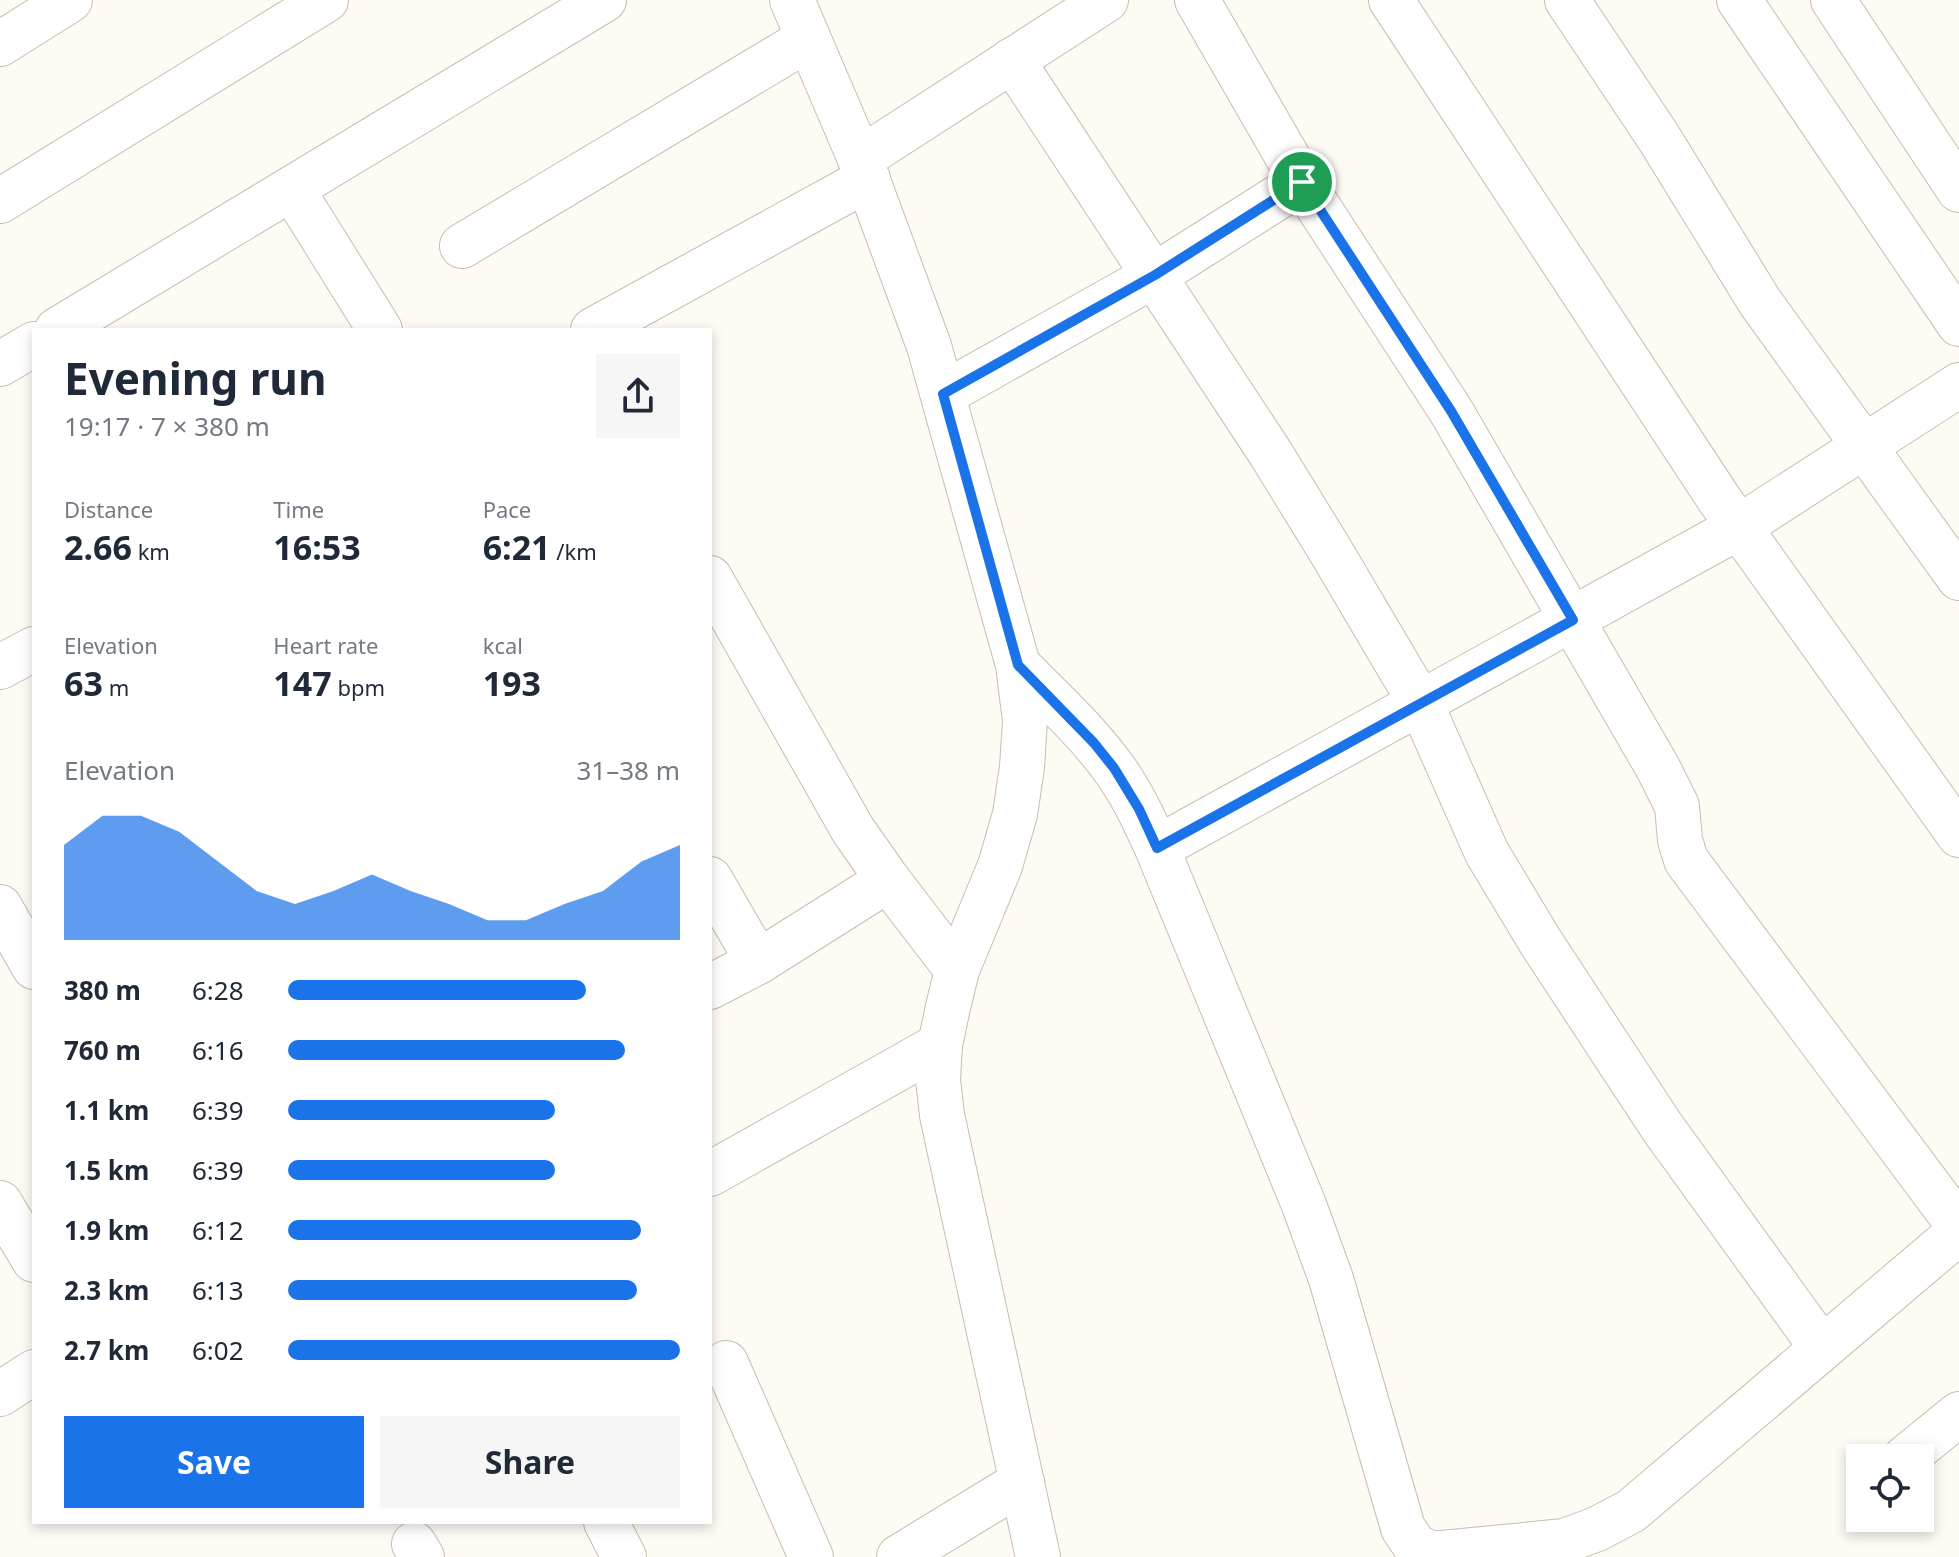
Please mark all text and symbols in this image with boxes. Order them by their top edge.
pin [1268,148,1336,216]
icon: arrive [1280,160,1324,204]
text: Evening run [64,348,327,408]
button: share [596,354,680,438]
text: 19:17 · 7 × 380 m [64,408,270,444]
text: Distance [64,494,153,524]
text: Time [273,494,324,524]
text: Pace [483,494,531,524]
text: 2.66 [64,524,132,570]
text: 16:53 [273,524,361,570]
text: 6:21 [483,524,551,570]
text: km [132,536,170,566]
text: /km [551,536,597,566]
text: Elevation [64,630,158,660]
text: Heart rate [273,630,378,660]
text: kcal [483,630,523,660]
text: 63 [64,660,103,706]
text: 147 [273,660,332,706]
text: 193 [483,660,541,706]
text: m [103,672,129,702]
text: bpm [332,672,385,702]
text: Elevation [64,752,175,788]
text: 31–38 m [576,752,680,788]
text: 380 m [64,972,141,1008]
text: 6:28 [192,972,244,1008]
text: 760 m [64,1032,141,1068]
text: 6:16 [192,1032,244,1068]
text: 1.1 km [64,1092,149,1128]
text: 6:39 [192,1092,244,1128]
text: 1.5 km [64,1152,149,1188]
text: 6:39 [192,1152,244,1188]
text: 1.9 km [64,1212,149,1248]
text: 6:12 [192,1212,244,1248]
text: 2.3 km [64,1272,149,1308]
text: 6:13 [192,1272,244,1308]
text: 2.7 km [64,1332,149,1368]
text: 6:02 [192,1332,244,1368]
button: Save [64,1416,364,1508]
button: Share [380,1416,680,1508]
map controls [1846,1444,1934,1532]
button: locate [1846,1444,1934,1532]

